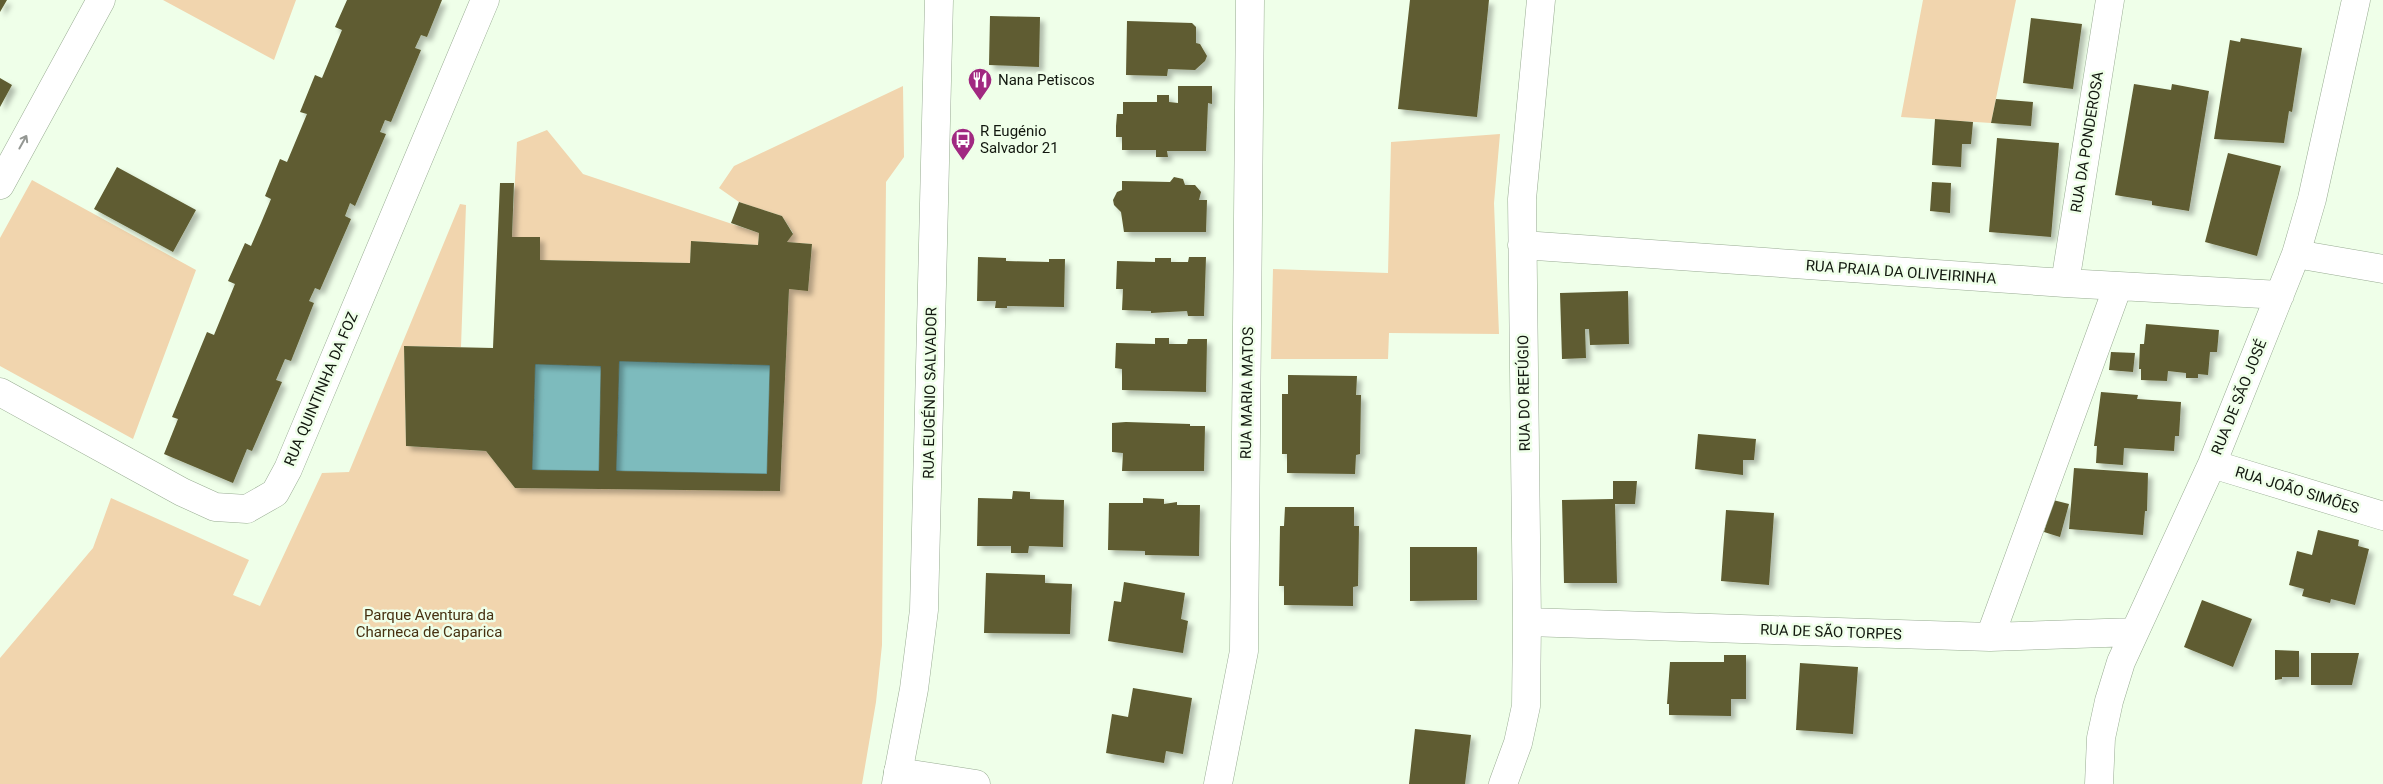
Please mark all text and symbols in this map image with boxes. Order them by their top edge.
restaurant icon: Nana Petiscos [967,67,993,101]
street label: RUA DA PONDEROSA [2067,70,2107,214]
place label: Nana Petiscos [998,71,1095,89]
place label: R Eugénio Salvador 21 [980,122,1059,157]
bus stop icon: R Eugénio Salvador 21 [950,127,976,161]
one-way arrow [19,135,28,150]
street label: RUA PRAIA DA OLIVEIRINHA [1805,256,1997,288]
street label: RUA EUGÉNIO SALVADOR [920,307,940,479]
street label: RUA QUINTINHA DA FOZ [280,309,362,469]
street label: RUA MARIA MATOS [1237,327,1257,459]
street label: RUA DO REFÚGIO [1514,335,1534,451]
street label: RUA DE SÃO JOSÉ [2208,336,2271,457]
street label: RUA JOÃO SIMÕES [2233,463,2361,517]
park label: Parque Aventura da Charneca de Caparica [356,606,502,641]
street label: RUA DE SÃO TORPES [1760,621,1902,643]

